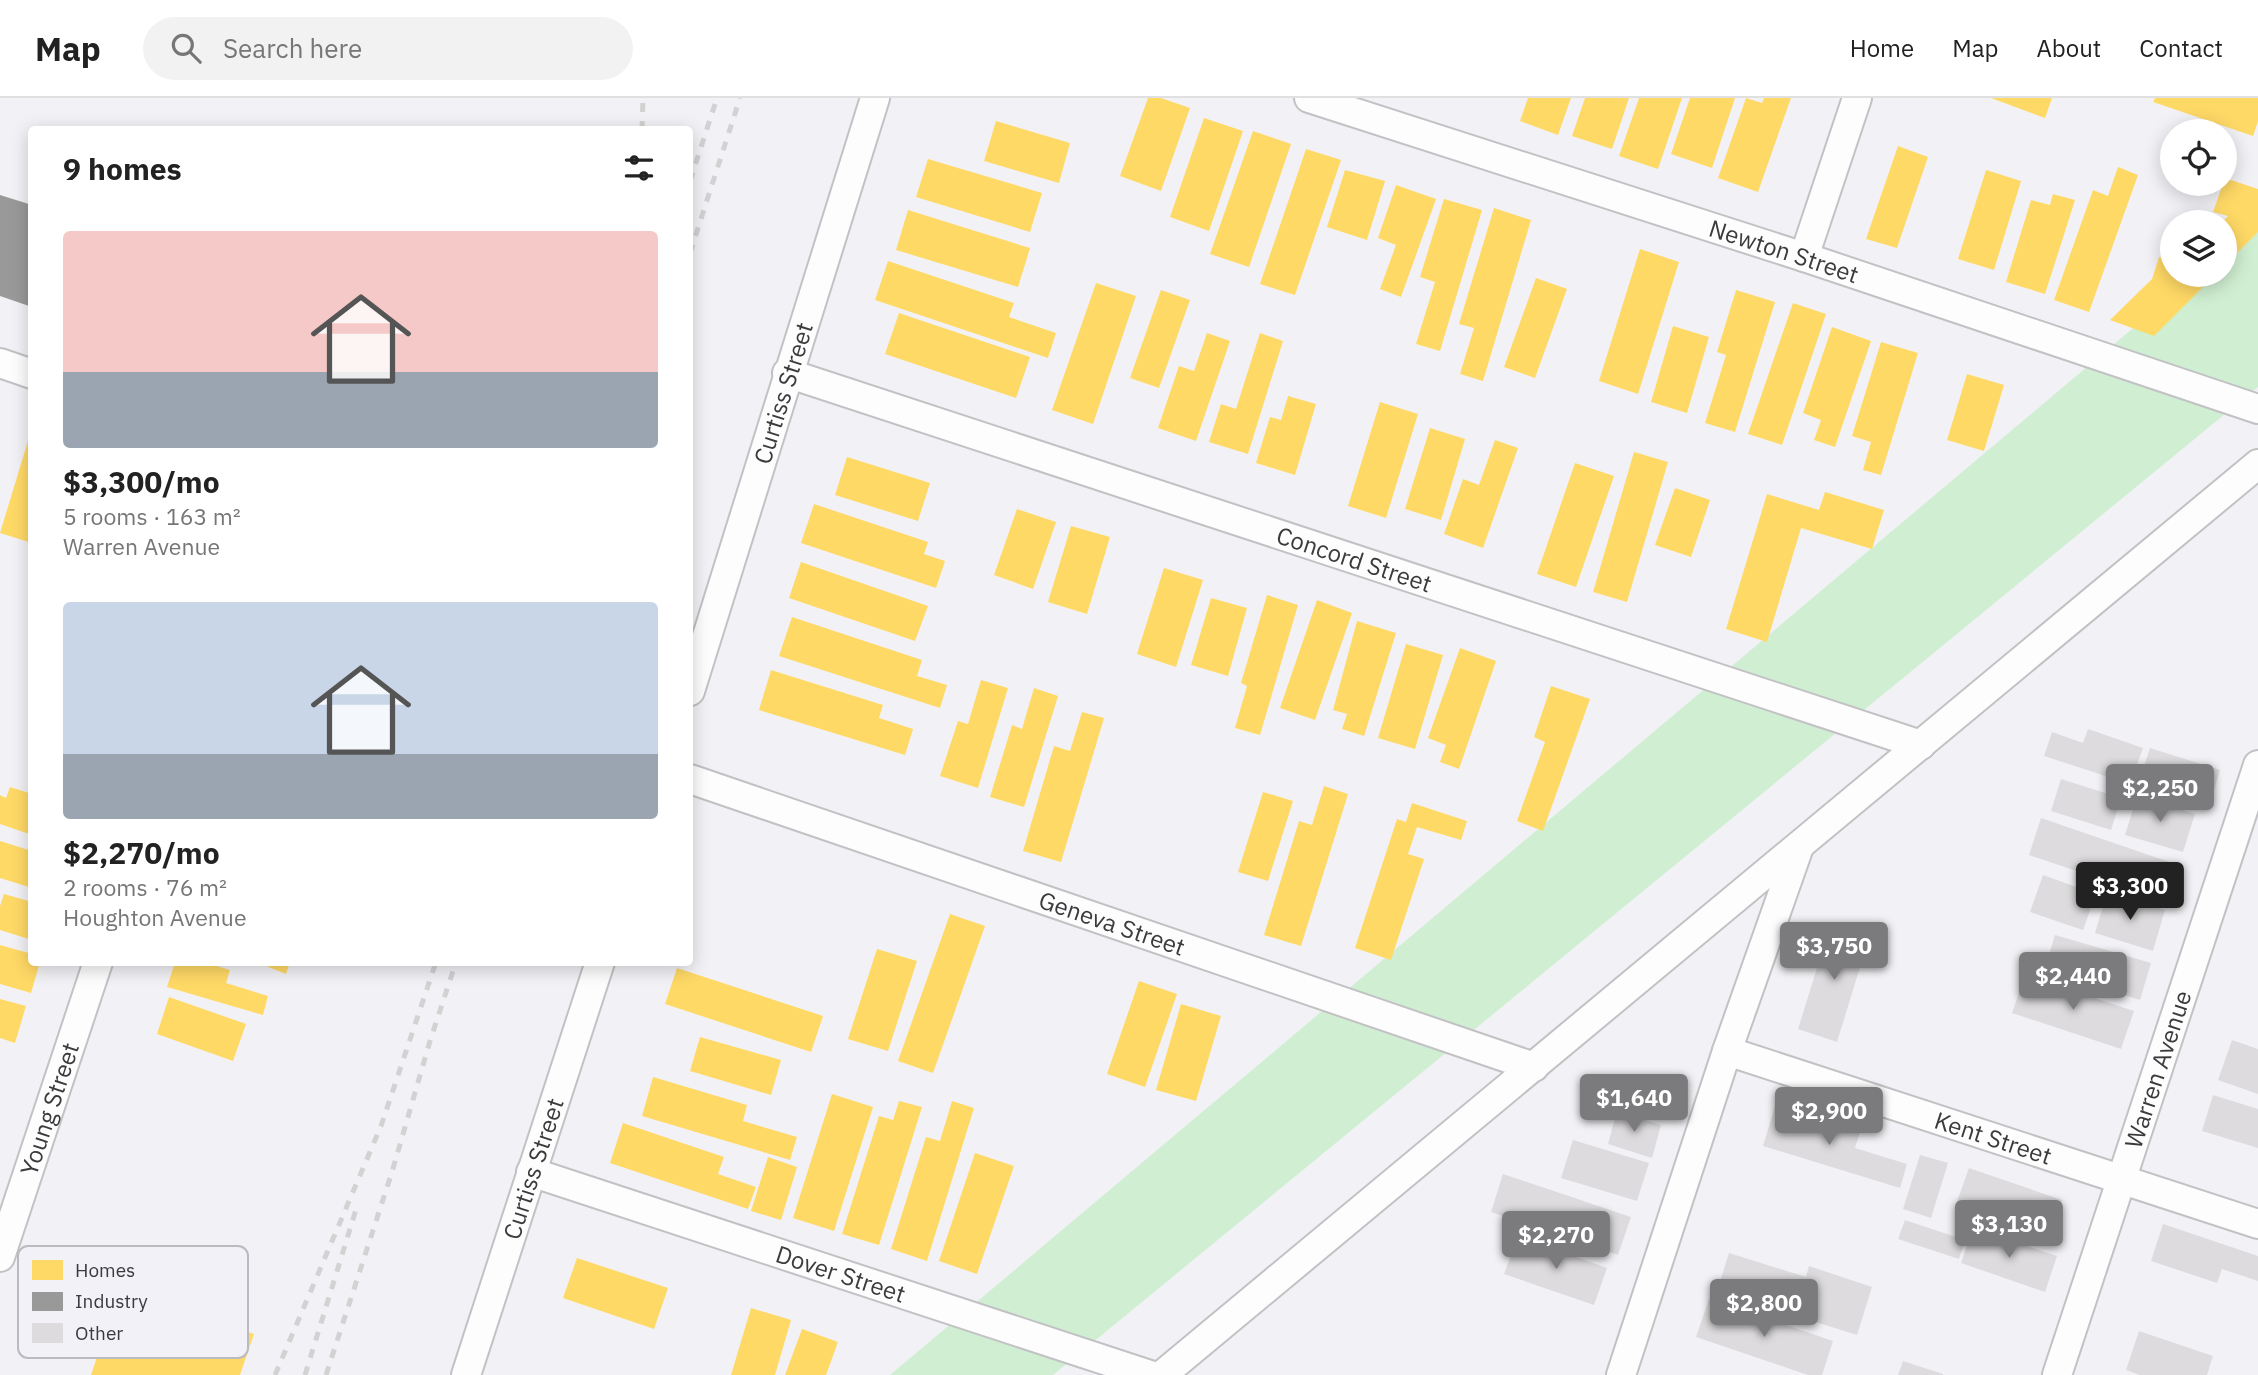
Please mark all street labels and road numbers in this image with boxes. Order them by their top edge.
street label: Newton Street [1705,212,1863,290]
street label: Curtiss Street [746,318,820,468]
street label: Concord Street [1273,519,1436,599]
street label: Geneva Street [1035,883,1189,963]
street label: Warren Avenue [2117,986,2199,1152]
street label: Young Street [12,1038,86,1180]
street label: Curtiss Street [495,1094,571,1243]
street label: Kent Street [1931,1104,2056,1172]
street label: Dover Street [772,1237,910,1310]

